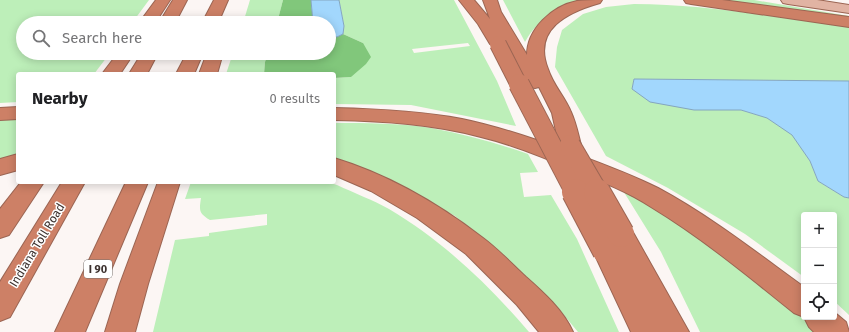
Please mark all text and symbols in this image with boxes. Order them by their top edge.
search box [16,16,336,60]
icon: search [30,27,52,49]
text: Search here [62,29,142,47]
text: Nearby [32,88,87,109]
text: 0 results [269,91,320,106]
street label: Indiana Toll Road [7,201,67,289]
map controls [801,212,837,320]
button: + [801,212,837,248]
button: − [801,248,837,284]
road number: I 90 [84,260,112,278]
button: locate [801,284,837,320]

